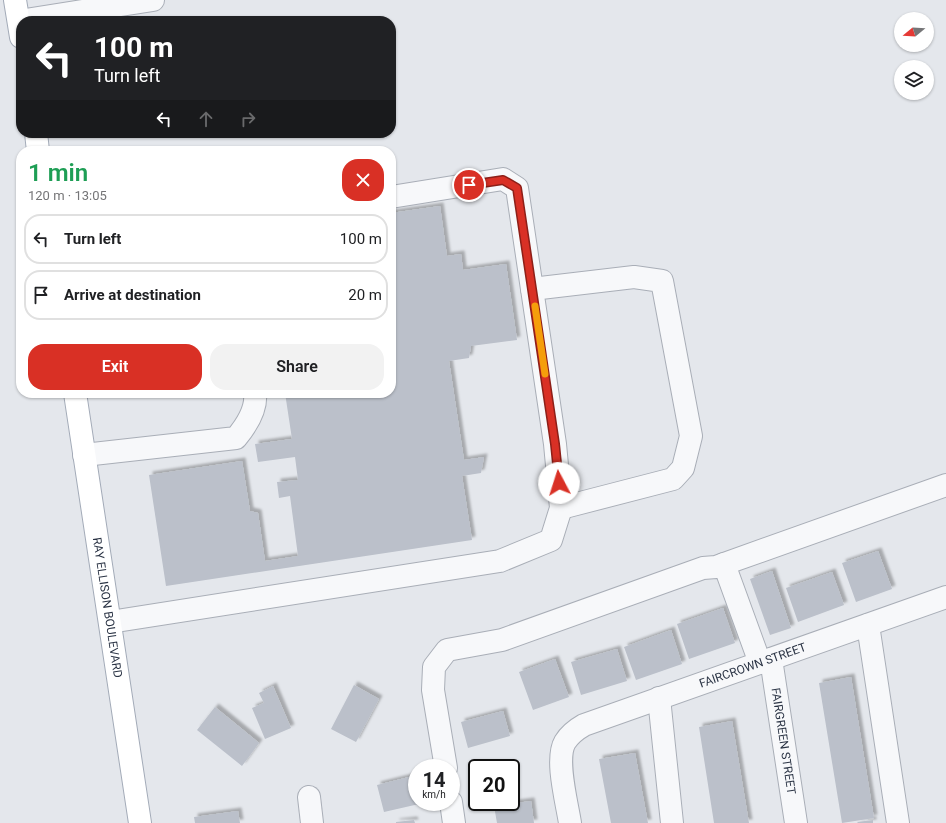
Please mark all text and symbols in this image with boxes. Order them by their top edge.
north arrow [894,12,934,52]
map controls [894,12,934,100]
text: 100 m [94,31,173,64]
icon: left [28,32,80,84]
button: layers [894,60,934,100]
text: Turn left [94,65,160,86]
icon: left [153,108,175,130]
icon: ahead [195,108,217,130]
icon: right [237,108,259,130]
text: 1 min [28,159,88,187]
button: close [342,159,384,201]
pin [452,168,486,202]
icon: arrive [458,174,480,196]
text: 120 m · 13:05 [28,188,107,203]
icon: left [30,228,52,250]
text: Turn left [64,230,121,248]
text: 100 m [340,230,382,248]
icon: arrive [30,284,52,306]
text: Arrive at destination [64,286,201,304]
text: 20 m [348,286,382,304]
button: Exit [28,344,202,390]
button: Share [210,344,384,390]
position arrow [538,462,580,504]
street label: RAY ELLISON BOULEVARD [90,536,125,679]
street label: FAIRCROWN STREET [697,640,808,691]
street label: FAIRGREEN STREET [768,687,799,795]
speed limit sign: 20 [468,759,520,811]
text: 14 [423,768,445,792]
text: km/h [422,789,446,800]

